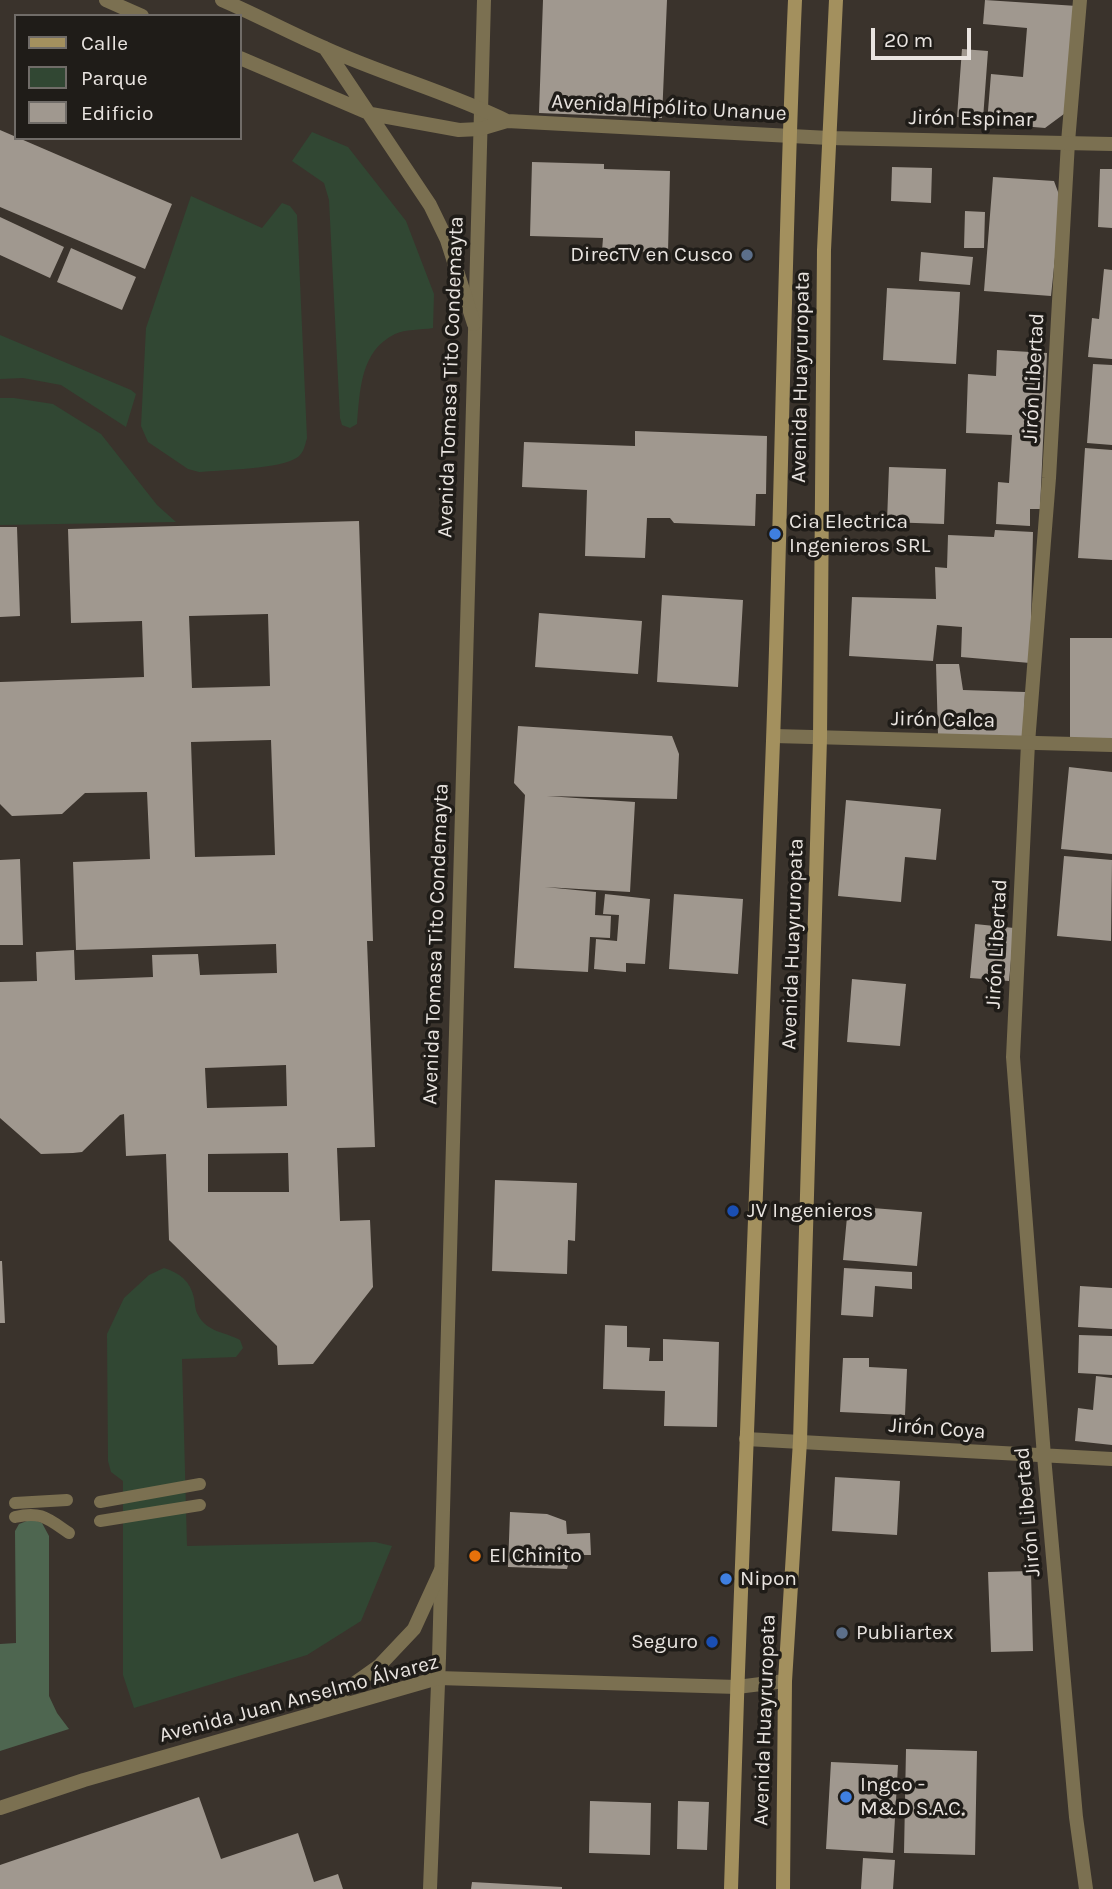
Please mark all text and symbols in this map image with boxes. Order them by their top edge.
legend [14,14,242,140]
scale bar [874,14,974,58]
text: 20 m [884,28,933,52]
text: Calle [81,31,128,55]
text: Parque [81,66,148,90]
street label: Avenida Hipólito Unanue [551,89,787,127]
text: Edificio [81,101,154,125]
street label: Jirón Espinar [908,105,1034,133]
street label: Avenida Tomasa Tito Condemayta [433,216,469,538]
place label: DirecTV en Cusco [570,242,733,268]
marker: DirecTV en Cusco [739,247,755,263]
street label: Avenida Huayruropata [787,271,815,483]
street label: Jirón Libertad [1018,312,1050,444]
place label: Cia Electrica Ingenieros SRL [789,509,930,559]
marker: Cia Electrica Ingenieros SRL [767,526,783,542]
street label: Jirón Calca [891,706,995,734]
street label: Avenida Tomasa Tito Condemayta [418,783,454,1105]
street label: Avenida Huayruropata [777,838,809,1050]
street label: Jirón Libertad [981,878,1013,1010]
place label: JV Ingenieros [747,1198,873,1224]
marker: JV Ingenieros [725,1203,741,1219]
street label: Jirón Coya [888,1413,986,1445]
street label: Jirón Libertad [1010,1446,1046,1578]
place label: El Chinito [489,1543,582,1569]
marker: El Chinito [467,1548,483,1564]
place label: Nipon [740,1566,797,1592]
marker: Nipon [718,1571,734,1587]
street label: Avenida Huayruropata [749,1614,781,1826]
place label: Publiartex [856,1620,953,1646]
marker: Publiartex [834,1625,850,1641]
place label: Seguro [631,1629,698,1655]
marker: Seguro [704,1634,720,1650]
street label: Avenida Juan Anselmo Álvarez [157,1650,441,1748]
place label: Ingco - M&D S.A.C. [860,1772,965,1822]
marker: Ingco - M&D S.A.C. [838,1789,854,1805]

